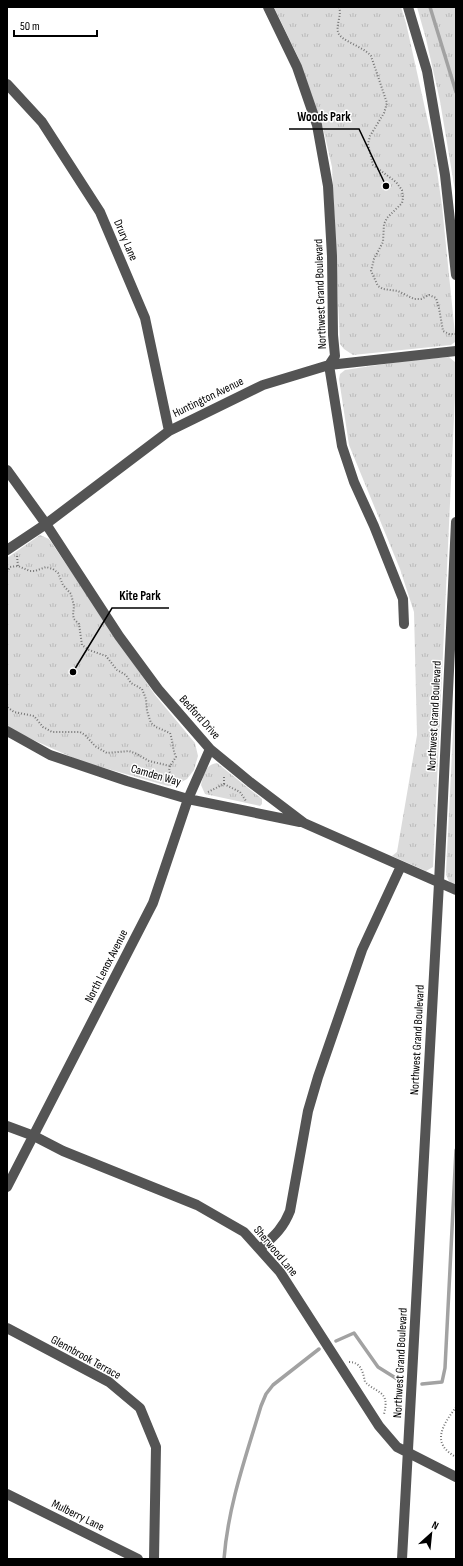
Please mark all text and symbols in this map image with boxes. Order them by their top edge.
scale bar [14,12,97,38]
text: 50 m [20,19,40,34]
callout: Woods Park [289,104,359,129]
text: Woods Park [297,109,351,125]
street label: Drury Lane [110,217,141,263]
street label: Northwest Grand Boulevard [311,239,330,349]
street label: Huntington Avenue [170,374,246,421]
callout: Kite Park [112,583,169,608]
text: Kite Park [119,588,161,604]
street label: Northwest Grand Boulevard [424,660,445,772]
street label: Bedford Drive [176,692,224,743]
street label: Camden Way [129,761,183,790]
street label: North Lenox Avenue [82,927,131,1005]
street label: Northwest Grand Boulevard [407,984,428,1096]
street label: Sherwood Lane [250,1223,301,1280]
street label: Northwest Grand Boulevard [390,1307,411,1419]
street label: Glennbrook Terrace [48,1332,124,1383]
street label: Mulberry Lane [49,1496,107,1535]
north arrow [411,1514,451,1554]
text: N [430,1518,441,1533]

